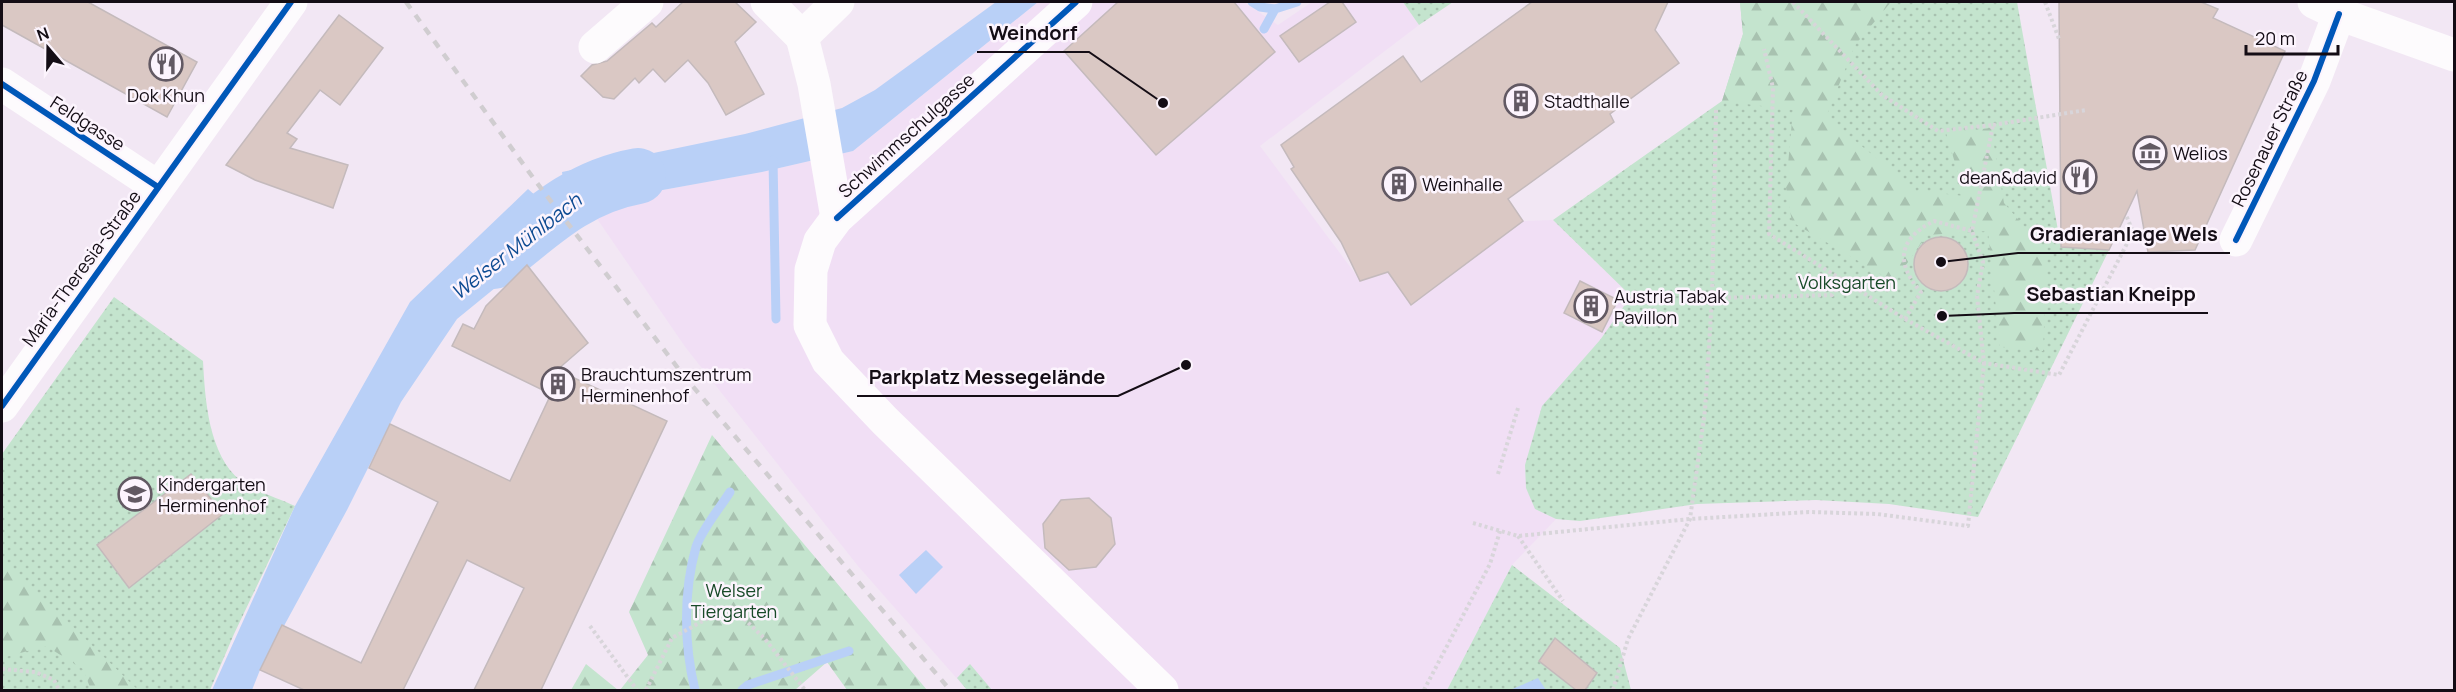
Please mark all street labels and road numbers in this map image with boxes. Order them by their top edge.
street label: Rosenauer Straße [2225,66,2313,210]
street label: Schwimmschulgasse [833,67,979,203]
street label: Feldgasse [46,90,130,156]
street label: Maria-Theresia-Straße [16,185,146,351]

